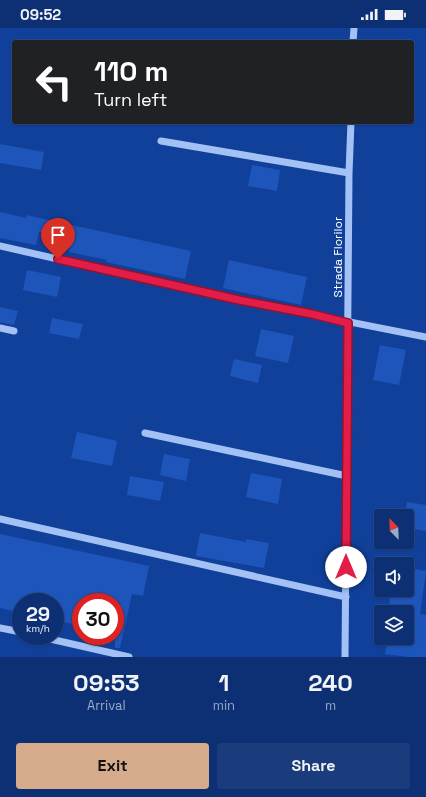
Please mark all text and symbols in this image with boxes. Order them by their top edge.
text: 09:52 [20,5,61,24]
text: 110 m [94,53,168,89]
icon: left [28,56,80,108]
text: Turn left [94,88,167,111]
street label: Strada Florilor [330,216,346,297]
pin [41,218,75,259]
icon: arrive [47,224,69,246]
north arrow [374,509,414,549]
map controls [374,509,414,645]
position arrow [325,546,367,588]
button: sound [374,557,414,597]
speed limit sign: 30 [72,593,124,645]
text: 29 [26,601,50,627]
button: layers [374,605,414,645]
text: km/h [26,622,50,635]
text: 09:53 [73,667,140,698]
text: 1 [218,667,229,698]
text: 240 [308,667,353,698]
text: Arrival [87,697,126,714]
text: min [213,697,235,714]
text: m [325,697,336,714]
button: Exit [16,743,209,789]
button: Share [217,743,410,789]

